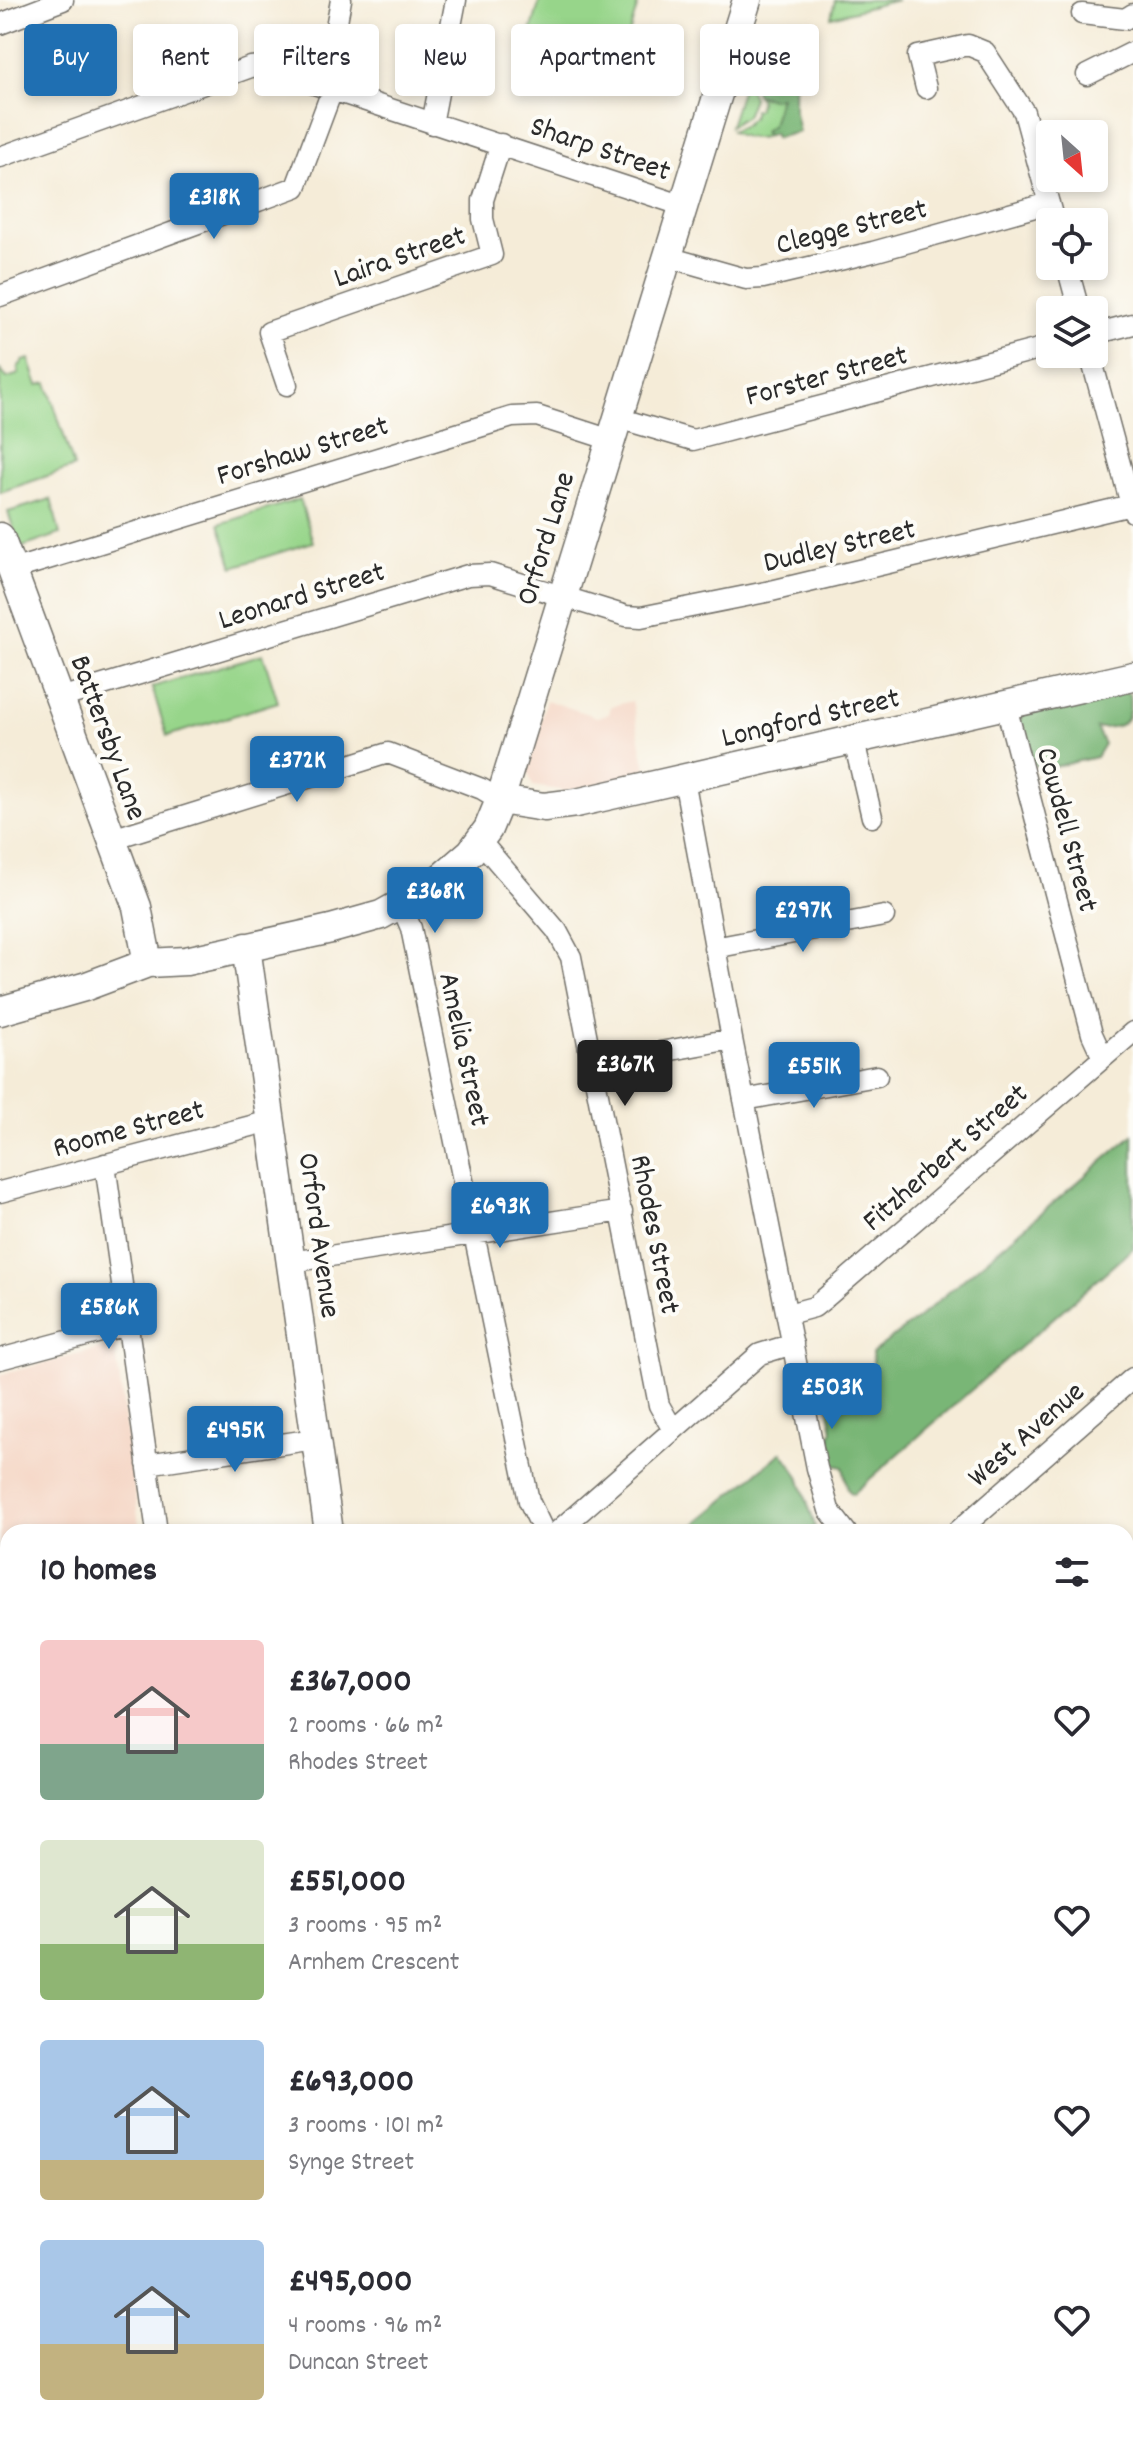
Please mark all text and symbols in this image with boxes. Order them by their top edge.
chip: Buy [24,24,117,96]
chip: Rent [133,24,238,96]
chip: Filters [254,24,379,96]
chip: New [395,24,495,96]
chip: Apartment [511,24,684,96]
chip: House [700,24,819,96]
street label: Sharp Street [524,107,675,195]
north arrow [1036,120,1108,192]
map controls [1036,120,1108,368]
pin: £318K [158,173,270,241]
text: £318K [188,180,240,217]
street label: Clegge Street [772,190,932,269]
button: locate [1036,208,1108,280]
street label: Laira Street [329,217,472,302]
button: layers [1036,296,1108,368]
street label: Forster Street [742,336,913,421]
street label: Forshaw Street [212,407,394,500]
street label: Orford Lane [508,467,589,611]
street label: Dudley Street [760,510,920,587]
street label: Leonard Street [214,553,391,644]
street label: Battersby Lane [56,650,156,827]
street label: Longford Street [718,679,904,762]
pin: £372K [241,736,353,804]
text: £372K [268,743,326,780]
street label: Cowdell Street [1022,743,1107,917]
pin: £368K [379,867,491,935]
text: £368K [405,874,465,911]
pin: £297K [747,886,859,954]
text: £297K [774,893,832,930]
street label: Amelia Street [424,969,499,1131]
pin: £367K [569,1040,681,1108]
pin: £551K [758,1042,870,1110]
text: £367K [595,1047,655,1084]
text: £551K [787,1049,841,1086]
street label: Fitzherbert Street [855,1075,1039,1244]
street label: Roome Street [49,1091,210,1172]
street label: Orford Avenue [284,1150,349,1321]
street label: Rhodes Street [616,1152,689,1318]
pin: £693K [444,1182,556,1250]
text: £693K [469,1189,531,1226]
pin: £586K [53,1283,165,1351]
text: £586K [79,1290,139,1327]
pin: £503K [776,1363,888,1431]
text: £503K [801,1370,863,1407]
street label: West Avenue [960,1373,1096,1500]
pin: £495K [179,1406,291,1474]
text: £495K [205,1413,265,1450]
text: 10 homes [40,1548,157,1597]
icon: filters [1050,1550,1094,1594]
text: £367,000 [288,1659,412,1708]
icon: home [104,1672,200,1768]
icon: heart [1050,1698,1094,1742]
text: 2 rooms · 66 m² [288,1708,444,1745]
text: Rhodes Street [288,1745,428,1782]
text: £551,000 [288,1859,406,1908]
icon: home [104,1872,200,1968]
icon: heart [1050,1898,1094,1942]
text: 3 rooms · 95 m² [288,1908,442,1945]
text: Arnhem Crescent [288,1945,459,1982]
text: £693,000 [288,2059,414,2108]
icon: home [104,2072,200,2168]
icon: heart [1050,2098,1094,2142]
text: 3 rooms · 101 m² [288,2108,444,2145]
text: Synge Street [288,2145,414,2182]
text: £495,000 [288,2259,412,2308]
icon: home [104,2272,200,2368]
icon: heart [1050,2298,1094,2342]
text: 4 rooms · 96 m² [288,2308,442,2345]
text: Duncan Street [288,2345,428,2382]

